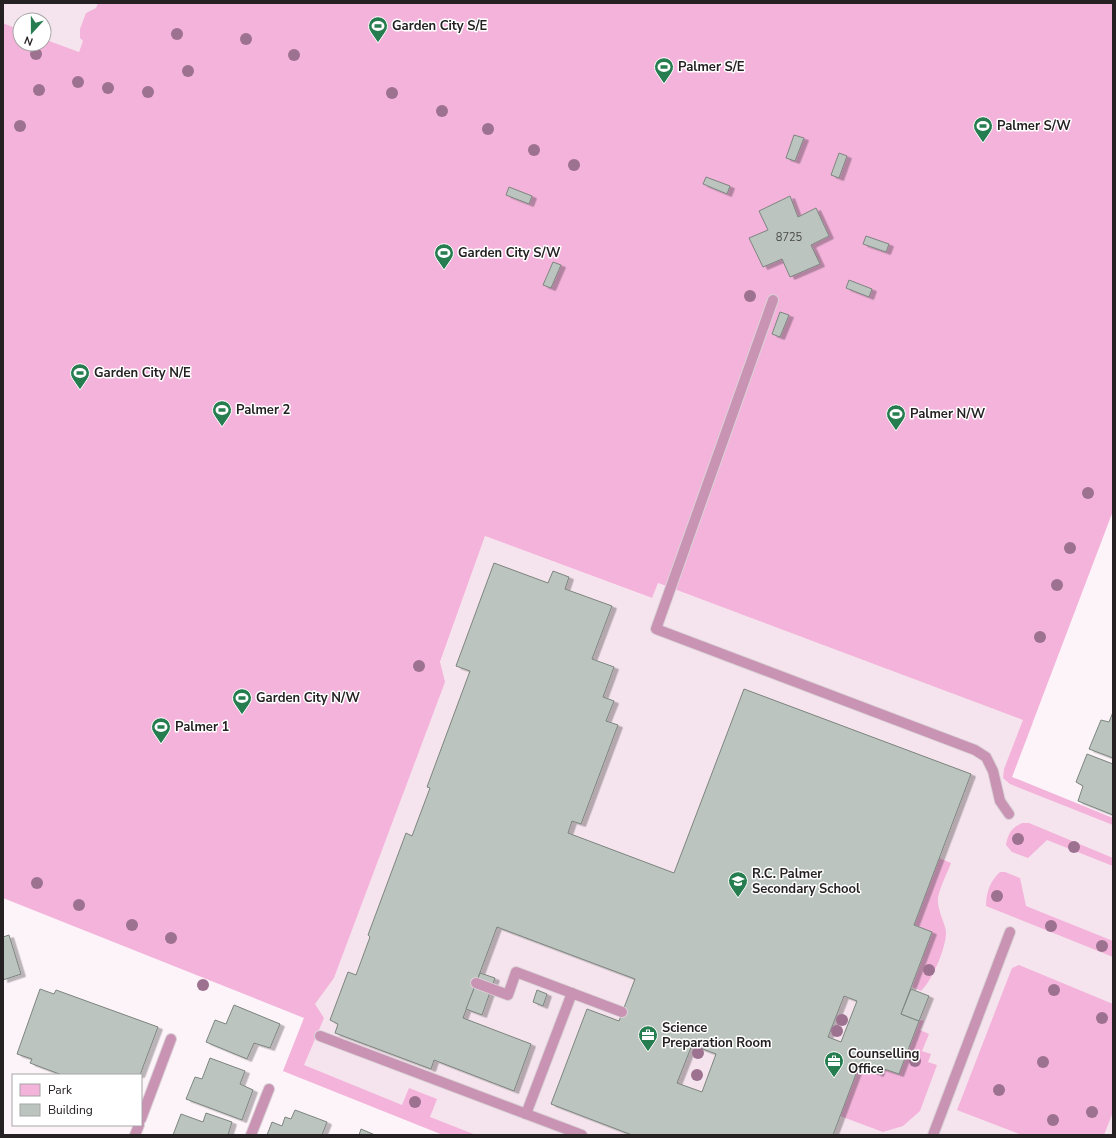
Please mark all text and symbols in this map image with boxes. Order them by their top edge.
north arrow [12,12,52,52]
sports icon: Garden City S/E [367,15,389,43]
place label: Garden City S/E [392,17,488,35]
text: N [22,32,35,49]
sports icon: Palmer S/E [653,56,675,84]
place label: Palmer S/E [678,58,745,76]
sports icon: Palmer S/W [972,115,994,143]
place label: Palmer S/W [997,117,1071,135]
house number: 8725 [776,230,803,245]
sports icon: Garden City S/W [433,242,455,270]
place label: Garden City S/W [458,244,561,262]
sports icon: Garden City N/E [69,362,91,390]
place label: Garden City N/E [94,364,191,382]
sports icon: Palmer 2 [211,399,233,427]
place label: Palmer 2 [236,401,290,419]
sports icon: Palmer N/W [885,403,907,431]
place label: Palmer N/W [910,405,986,423]
sports icon: Garden City N/W [231,687,253,715]
place label: Garden City N/W [256,689,361,707]
sports icon: Palmer 1 [150,716,172,744]
place label: Palmer 1 [175,718,229,736]
place label: R.C. Palmer Secondary School [752,865,861,898]
school or university icon: R.C. Palmer Secondary School [727,870,749,898]
place label: Science Preparation Room [662,1019,771,1052]
office icon: Science Preparation Room [637,1024,659,1052]
place label: Counselling Office [848,1045,919,1078]
office icon: Counselling Office [823,1050,845,1078]
legend [12,1074,142,1126]
text: Park [48,1082,73,1098]
text: Building [48,1102,93,1118]

